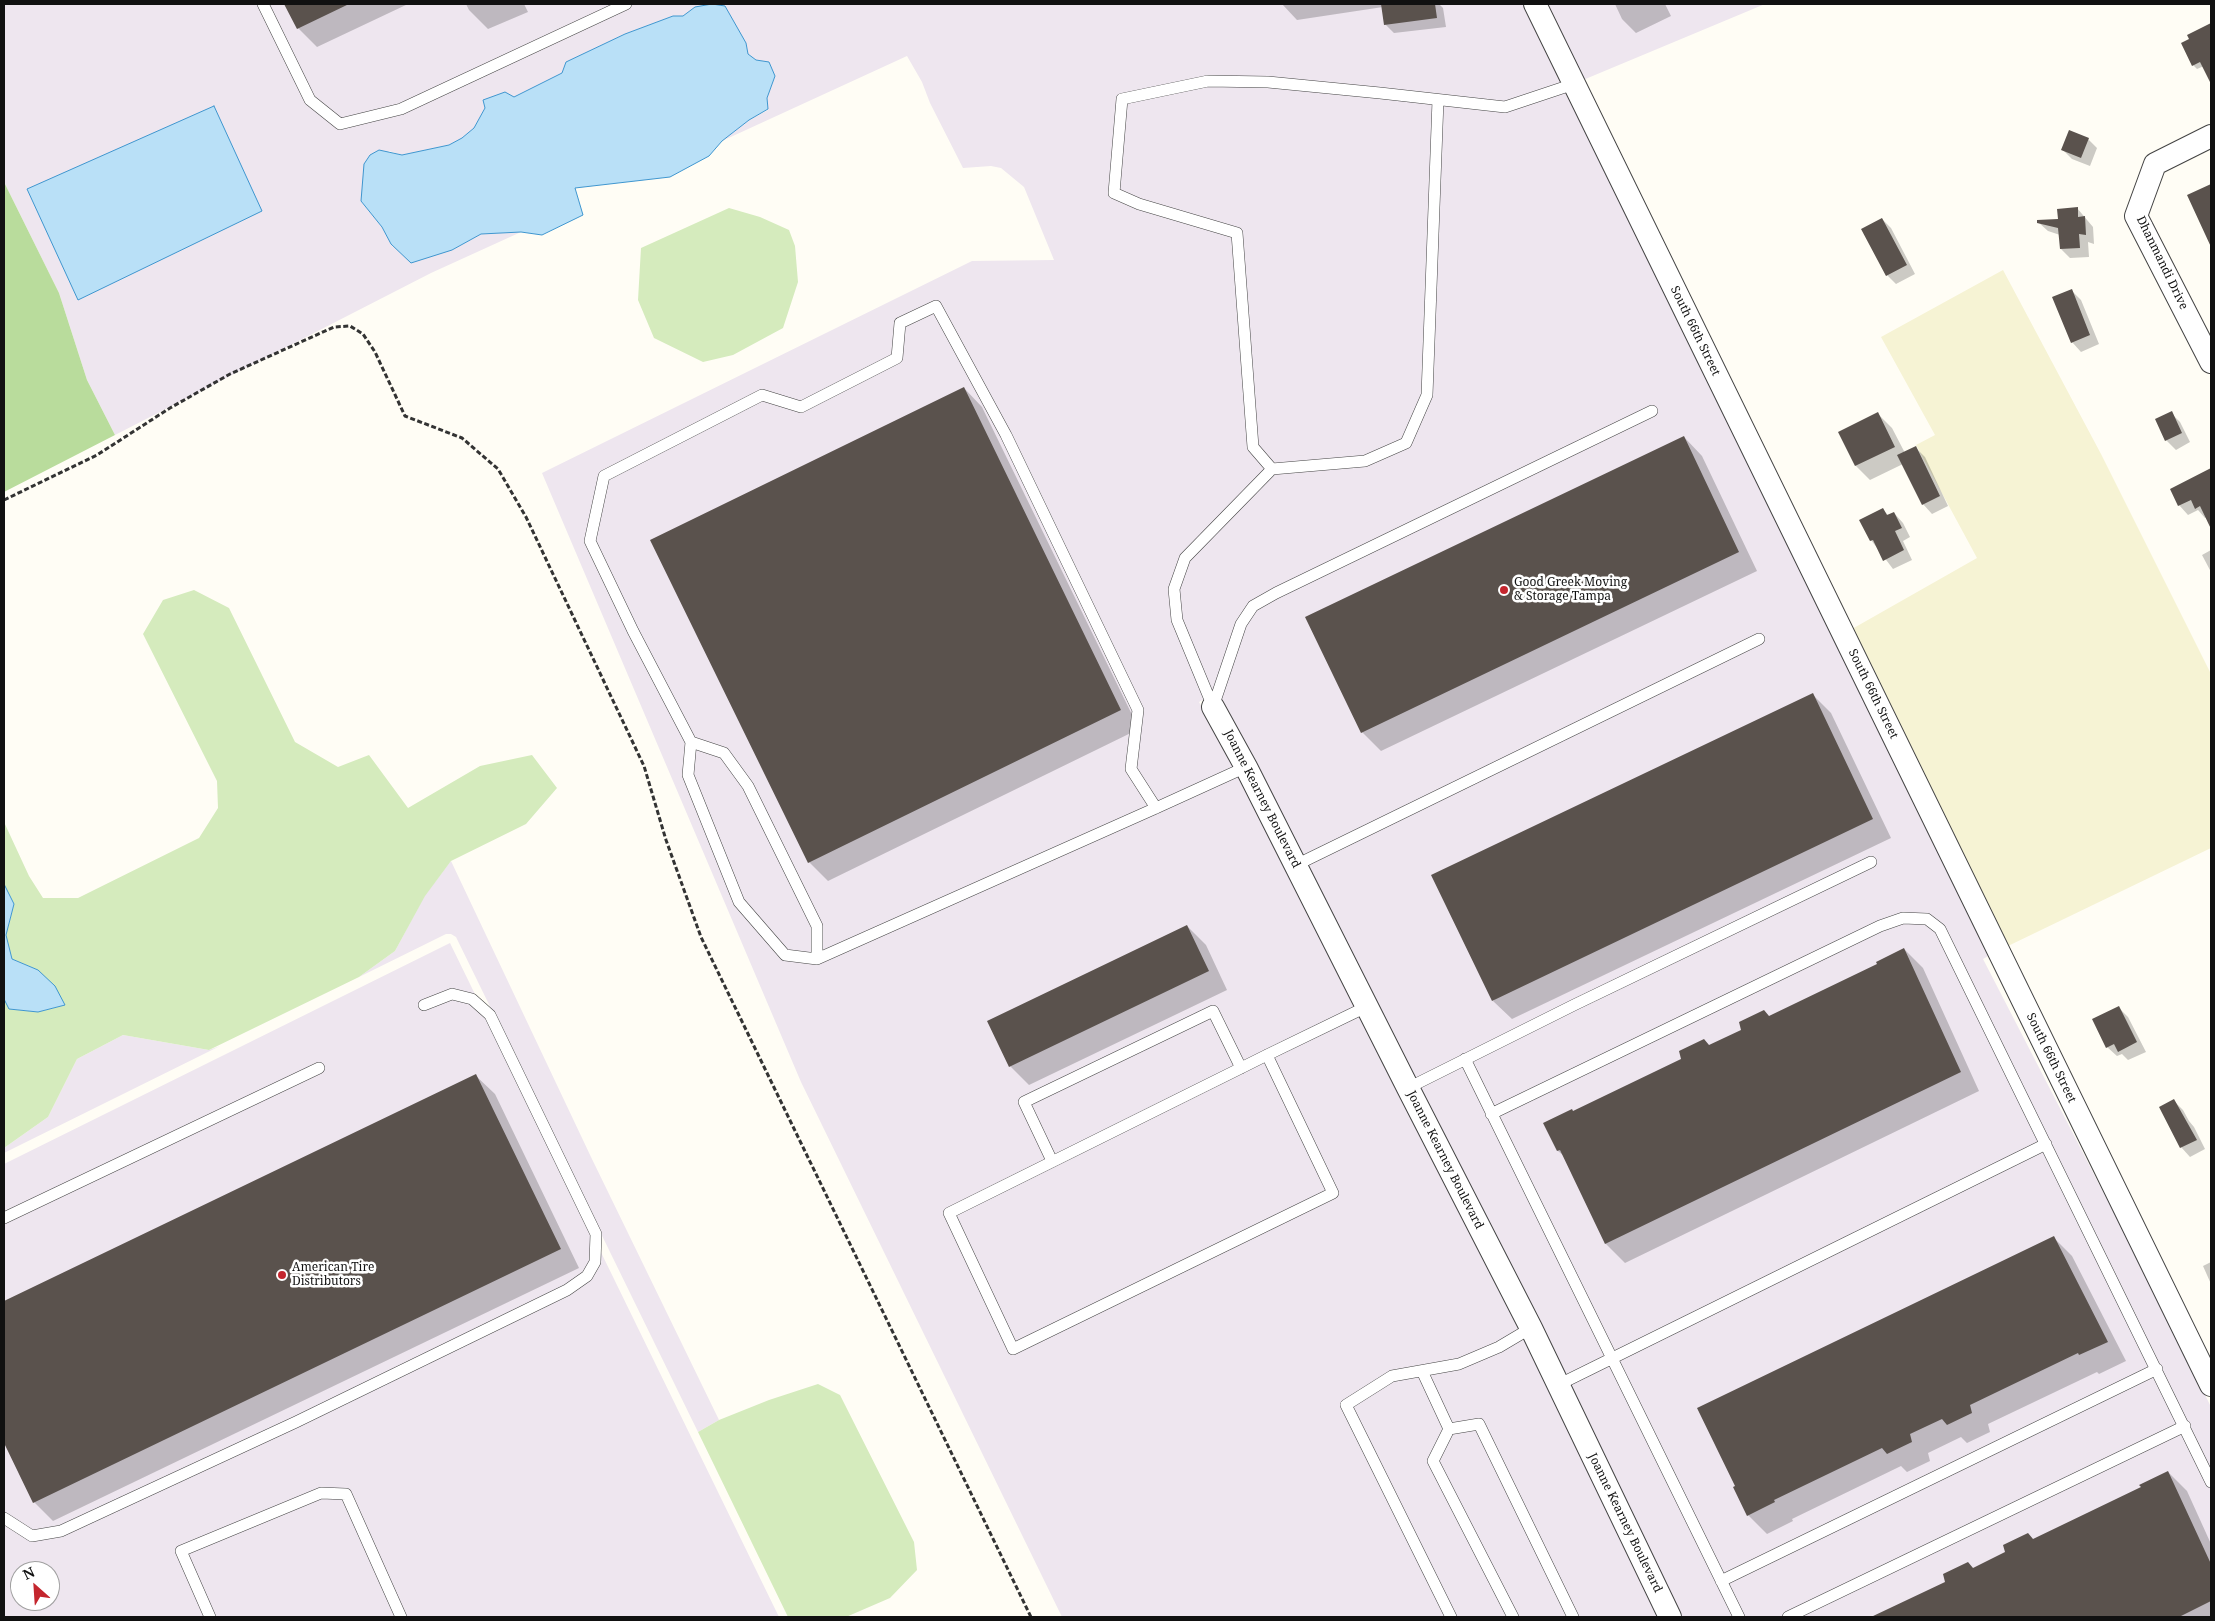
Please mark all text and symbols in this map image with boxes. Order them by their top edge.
street label: Dhanmandi Drive [2133,214,2191,312]
street label: South 66th Street [1667,284,1723,378]
place label: Good Greek Moving & Storage Tampa [1514,576,1627,604]
marker: Good Greek Moving & Storage Tampa [1498,584,1510,596]
street label: South 66th Street [1845,647,1901,741]
street label: Joanne Kearney Boulevard [1221,727,1303,871]
street label: South 66th Street [2023,1011,2079,1105]
street label: Joanne Kearney Boulevard [1404,1088,1486,1232]
place label: American Tire Distributors [292,1261,374,1289]
marker: American Tire Distributors [276,1269,288,1281]
street label: Joanne Kearney Boulevard [1585,1451,1665,1595]
north arrow [10,1561,60,1611]
text: N [20,1562,38,1584]

